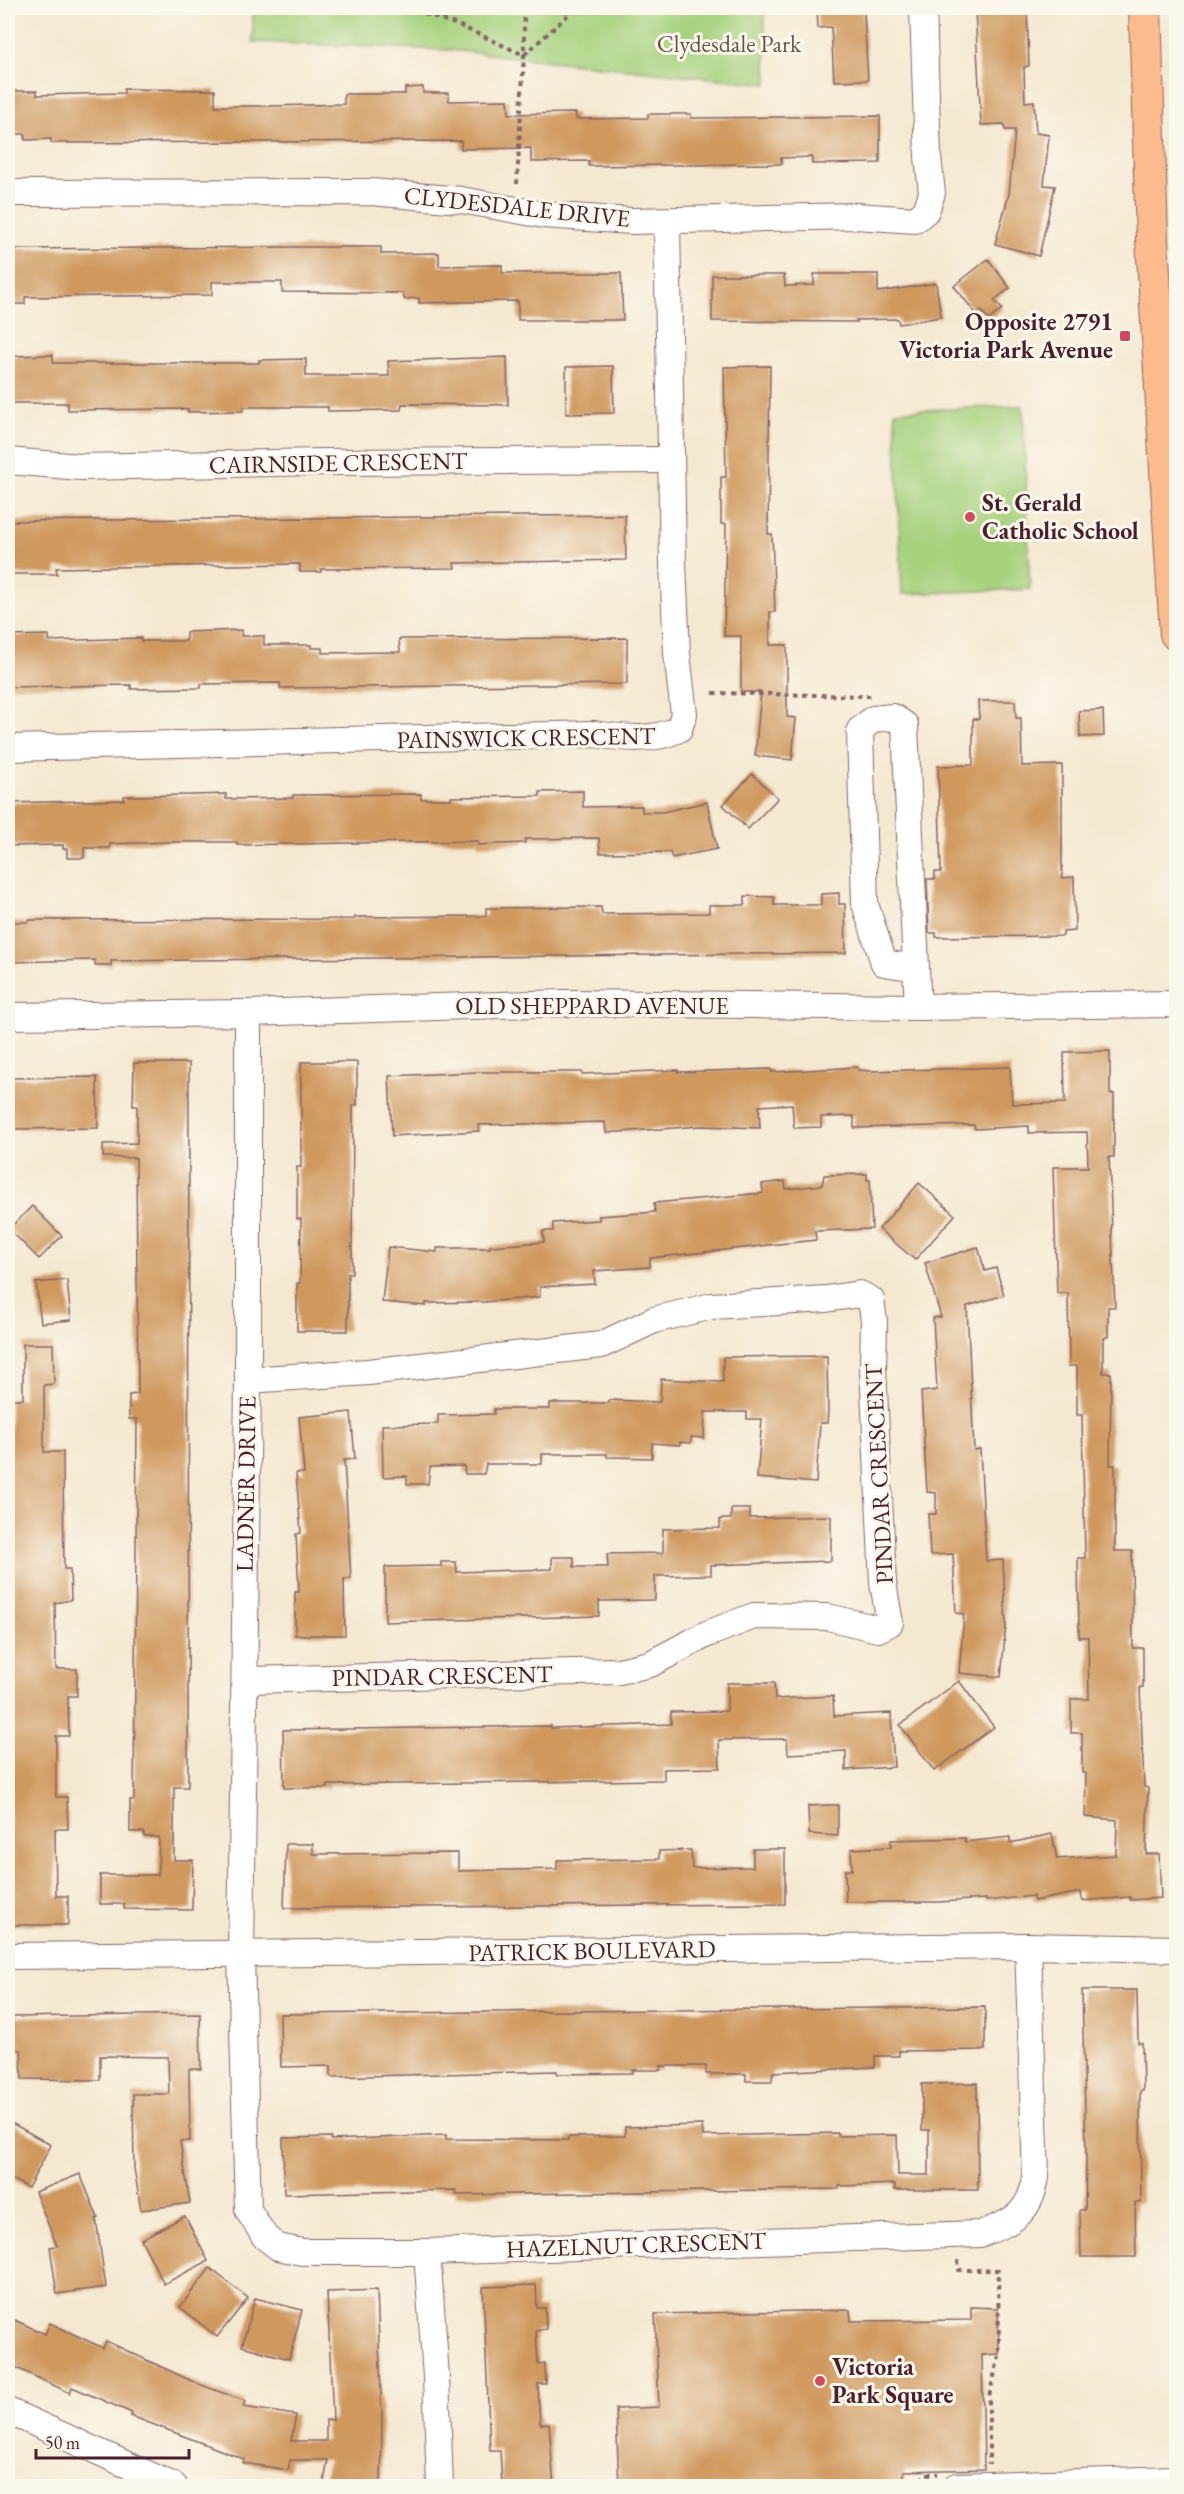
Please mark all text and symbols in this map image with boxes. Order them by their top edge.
park label: Clydesdale Park [657,28,802,59]
street label: CLYDESDALE DRIVE [403,179,632,234]
place label: Opposite 2791 Victoria Park Avenue [899,306,1113,365]
marker: Opposite 2791 Victoria Park Avenue [1118,329,1132,343]
street label: CAIRNSIDE CRESCENT [209,445,468,480]
place label: St. Gerald Catholic School [982,487,1139,546]
marker: St. Gerald Catholic School [963,510,977,524]
street label: PAINSWICK CRESCENT [396,720,657,755]
street label: OLD SHEPPARD AVENUE [455,990,729,1021]
street label: PINDAR CRESCENT [857,1362,900,1585]
street label: LADNER DRIVE [228,1396,263,1572]
street label: PINDAR CRESCENT [331,1658,554,1693]
street label: PATRICK BOULEVARD [468,1933,716,1968]
street label: HAZELNUT CRESCENT [505,2224,767,2265]
place label: Victoria Park Square [832,2351,954,2411]
marker: Victoria Park Square [813,2374,827,2388]
scale bar [36,2422,189,2460]
text: 50 m [45,2431,80,2454]

